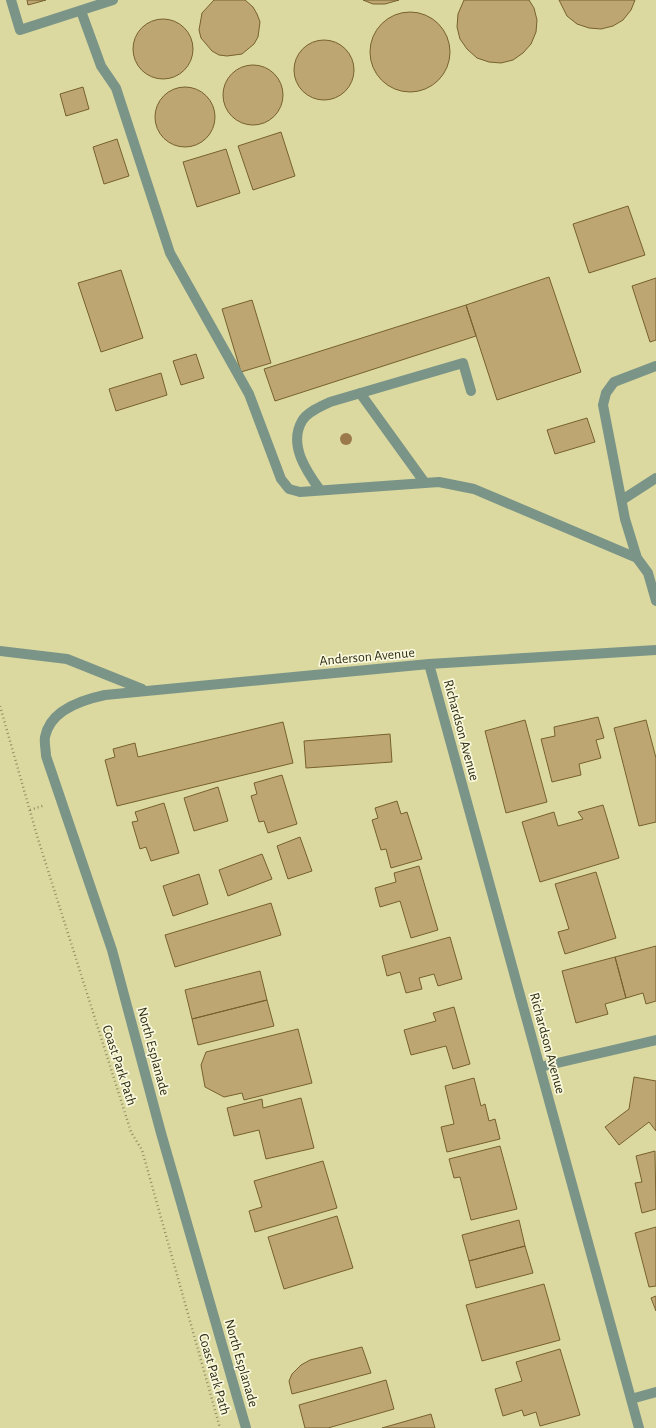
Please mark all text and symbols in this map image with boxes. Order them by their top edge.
street label: Anderson Avenue [319,646,415,668]
street label: Richardson Avenue [441,678,481,782]
street label: Richardson Avenue [527,991,567,1095]
street label: North Esplanade [135,1006,172,1097]
street label: Coast Park Path [99,1023,139,1107]
street label: North Esplanade [222,1318,260,1409]
street label: Coast Park Path [196,1332,232,1417]

